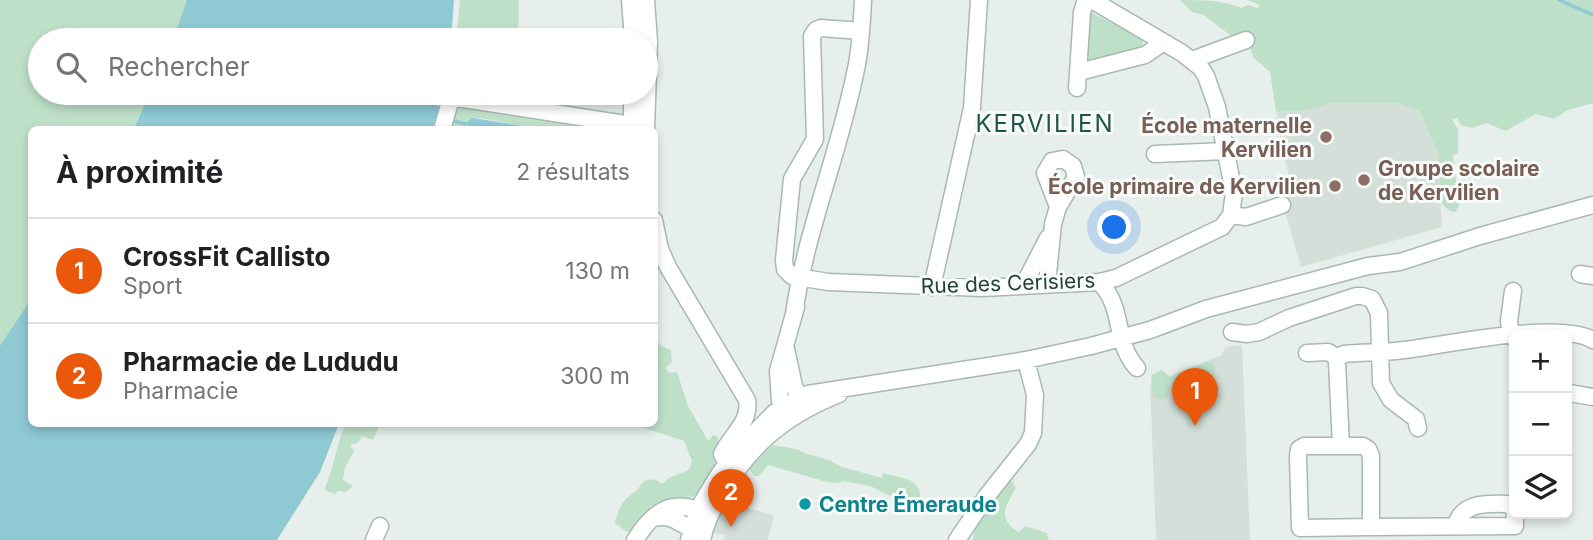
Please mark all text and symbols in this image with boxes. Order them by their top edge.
search box [28,28,658,105]
icon: search [52,48,90,86]
text: Rechercher [108,51,249,82]
district label: KERVILIEN [975,109,1115,138]
place label: École maternelle Kervilien [1141,112,1312,162]
marker: École maternelle Kervilien [1318,129,1334,145]
text: À proximité [56,154,223,190]
place label: Groupe scolaire de Kervilien [1378,156,1540,205]
text: 2 résultats [516,158,630,186]
marker: Groupe scolaire de Kervilien [1356,172,1372,188]
place label: École primaire de Kervilien [1048,173,1321,199]
marker: École primaire de Kervilien [1327,178,1343,194]
your location [1097,210,1131,244]
text: CrossFit Callisto [123,241,330,272]
text: 1 [74,257,84,285]
text: 130 m [565,257,630,285]
street label: Rue des Cerisiers [920,267,1096,299]
text: Sport [123,272,182,300]
map controls [1509,330,1572,519]
button: + [1509,330,1572,393]
text: Pharmacie de Lududu [123,346,399,377]
text: 2 [72,362,86,390]
text: 300 m [560,362,630,390]
pin: 1 [1172,368,1218,426]
text: Pharmacie [123,377,238,405]
button: − [1509,393,1572,456]
button: layers [1509,456,1572,519]
pin: 2 [708,469,754,527]
place label: Centre Émeraude [819,491,997,517]
marker: Centre Émeraude [797,496,813,512]

